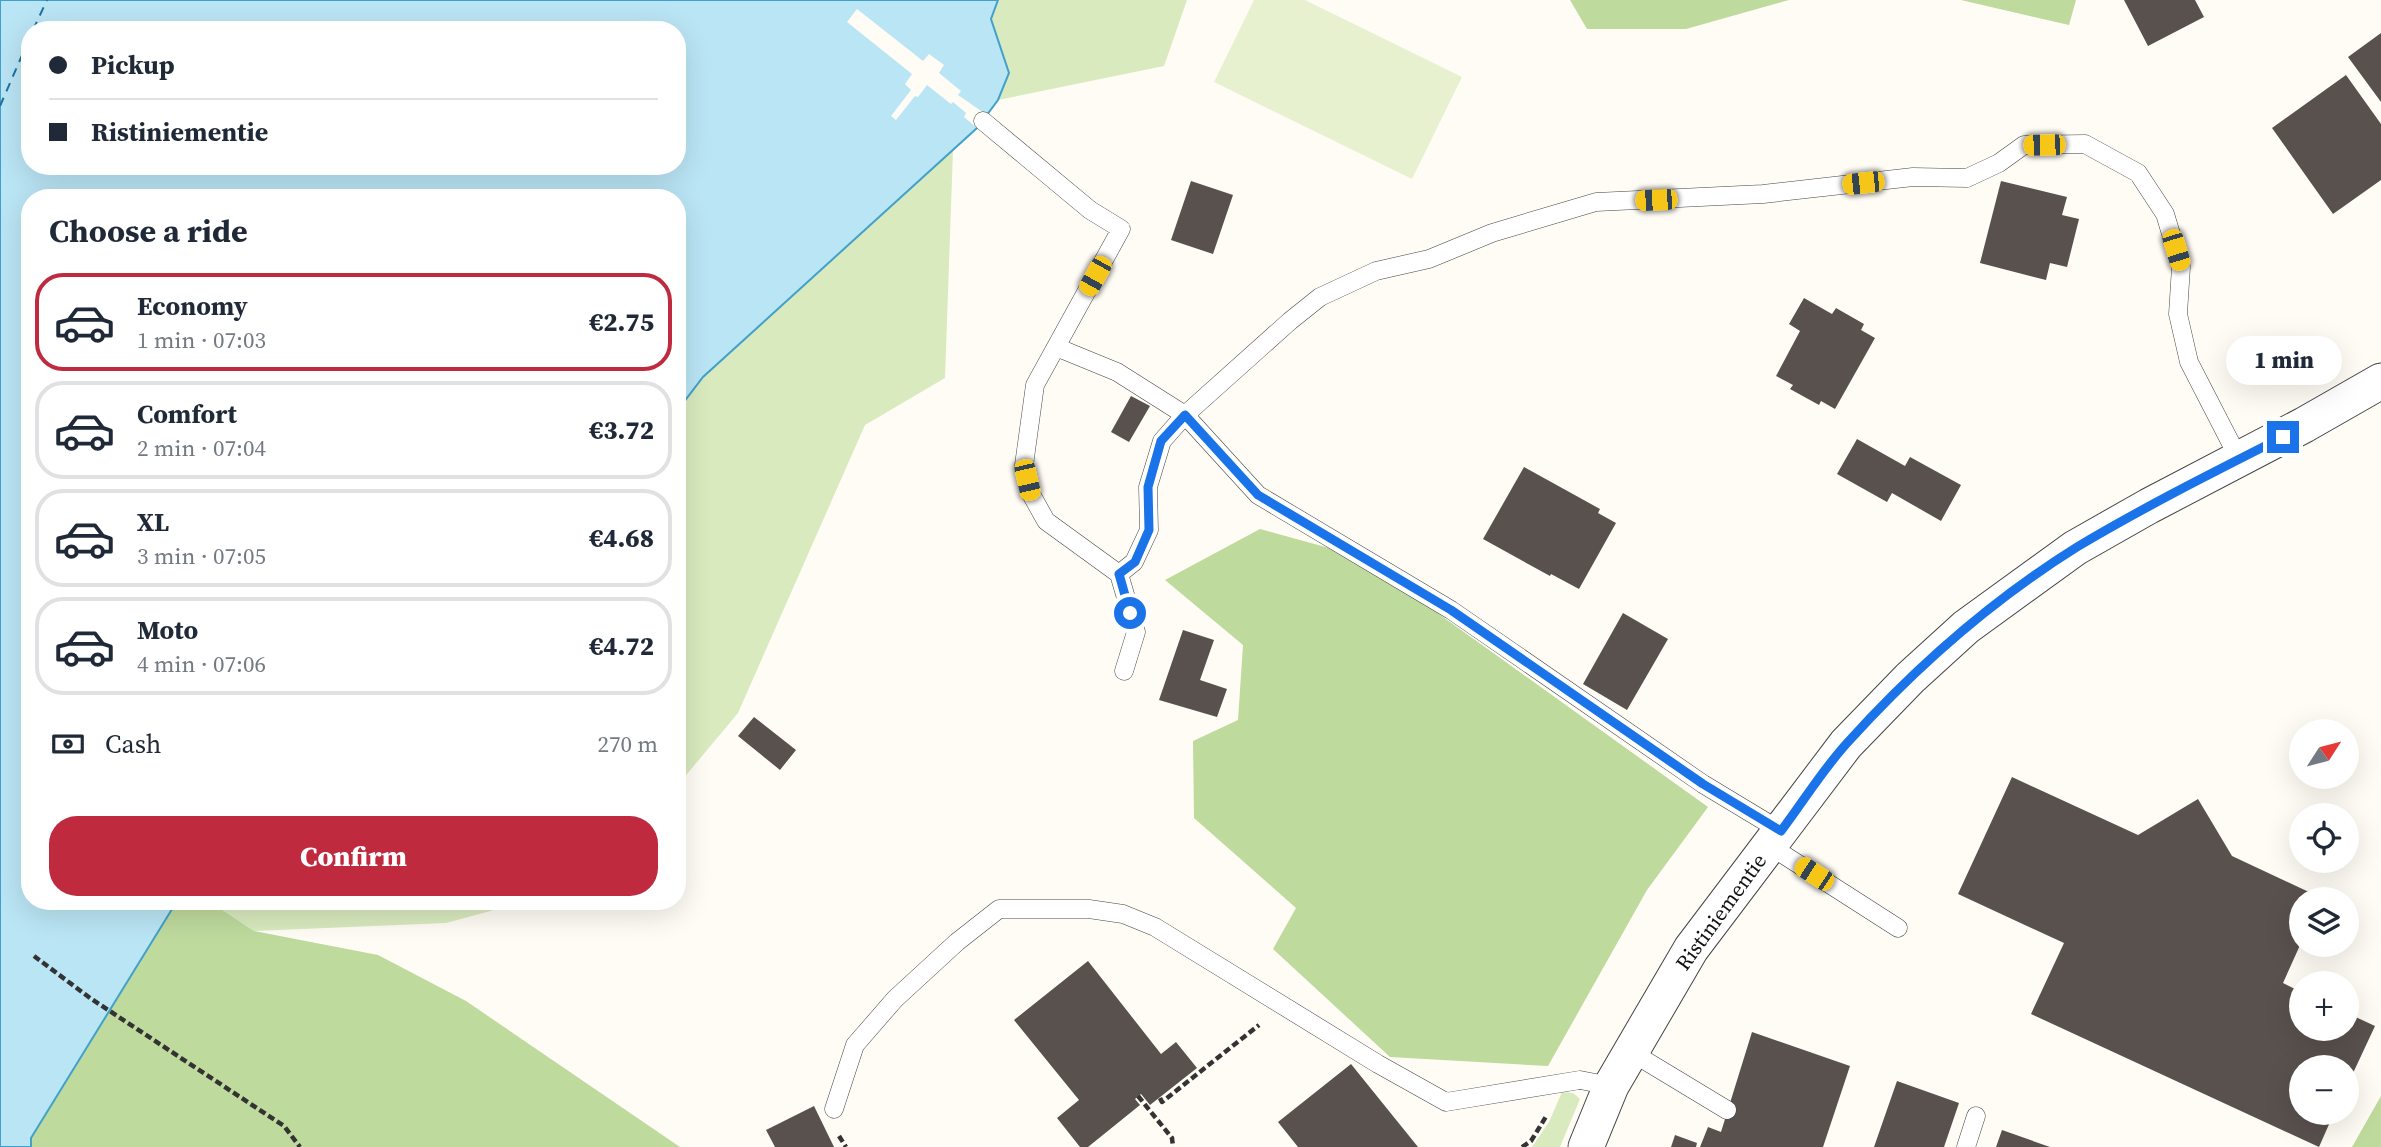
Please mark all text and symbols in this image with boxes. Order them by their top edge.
text: Pickup [91,47,175,83]
text: Ristiniementie [91,114,268,150]
car [2023,134,2066,156]
car [1842,170,1885,196]
car [1635,189,1678,211]
text: Choose a ride [49,209,248,253]
car [2160,227,2193,273]
car [1076,253,1115,299]
text: Economy [137,288,248,324]
icon: car [53,291,116,354]
text: €2.75 [589,304,654,340]
text: 1 min · 07:03 [137,324,266,356]
callout: 1 min [2225,336,2341,384]
text: 1 min [2254,344,2314,376]
text: Comfort [137,396,237,432]
icon: car [53,399,116,462]
text: €3.72 [589,412,654,448]
route end [2267,421,2299,453]
text: 2 min · 07:04 [137,432,266,464]
car [1013,457,1042,503]
text: XL [137,504,169,540]
icon: car [53,507,116,570]
text: €4.68 [589,520,654,556]
text: 3 min · 07:05 [137,540,266,572]
route start [1114,597,1146,629]
text: Moto [137,612,198,648]
icon: car [53,615,116,678]
text: €4.72 [589,628,654,664]
text: 4 min · 07:06 [137,648,266,680]
north arrow [2289,719,2359,789]
map controls [2289,719,2359,1125]
icon: cash [49,725,87,763]
text: Cash [105,726,161,762]
text: 270 m [597,728,658,760]
button: locate [2289,803,2359,873]
button: Confirm [49,816,658,896]
street label: Ristiniementie [1668,847,1773,976]
car [1791,854,1838,894]
button: layers [2289,887,2359,957]
button: + [2289,971,2359,1041]
button: − [2289,1055,2359,1125]

